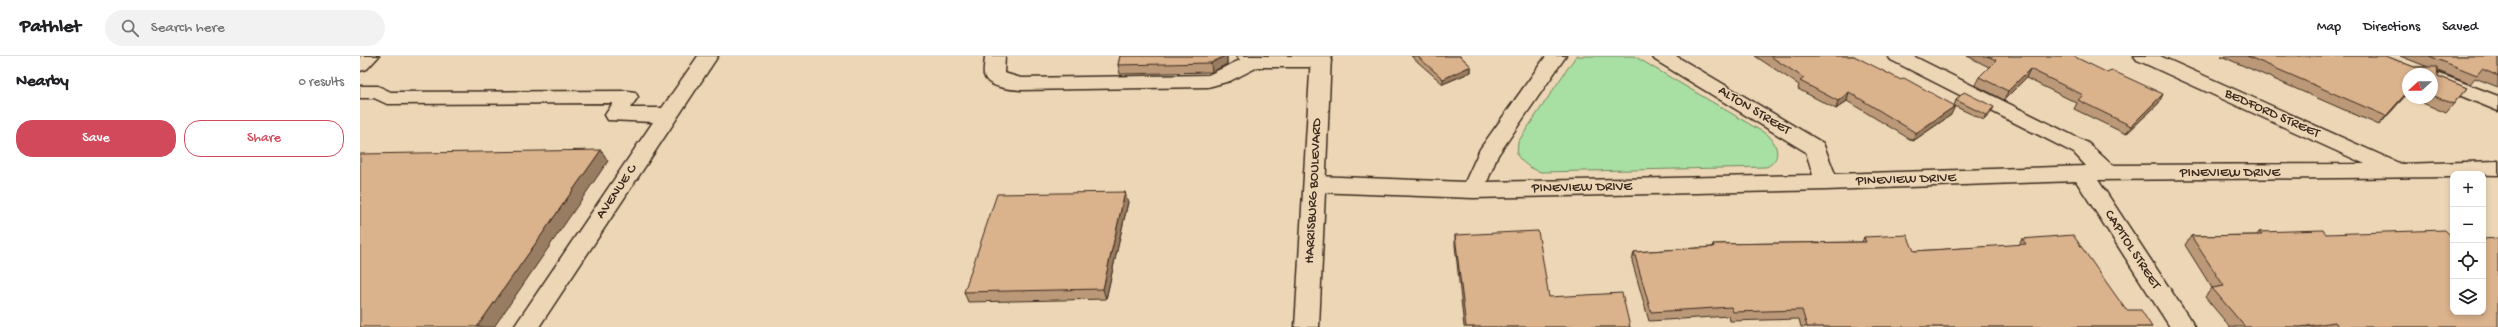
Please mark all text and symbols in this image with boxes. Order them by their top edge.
search box [105,10,385,46]
text: Pathlet [20,16,81,39]
icon: search [119,17,141,39]
text: Search here [151,19,225,37]
text: Map [2317,19,2341,36]
text: Directions [2363,19,2420,36]
text: Saved [2442,19,2478,36]
north arrow [2402,68,2438,104]
text: Nearby [16,72,69,92]
text: 0 results [298,75,344,90]
street label: ALTON STREET [1715,83,1794,140]
street label: BEDFORD STREET [2221,85,2323,143]
street label: HARRISBURG BOULEVARD [1302,117,1326,264]
button: Save [16,120,176,157]
button: Share [184,120,344,157]
street label: AVENUE C [593,161,642,222]
street label: PINEVIEW DRIVE [2179,165,2281,182]
street label: PINEVIEW DRIVE [1855,170,1958,190]
map controls [2450,171,2486,315]
button: + [2450,171,2486,207]
street label: PINEVIEW DRIVE [1531,179,1634,197]
street label: CAPITOL STREET [2100,207,2164,293]
button: − [2450,207,2486,243]
button: locate [2450,243,2486,279]
button: layers [2450,279,2486,315]

